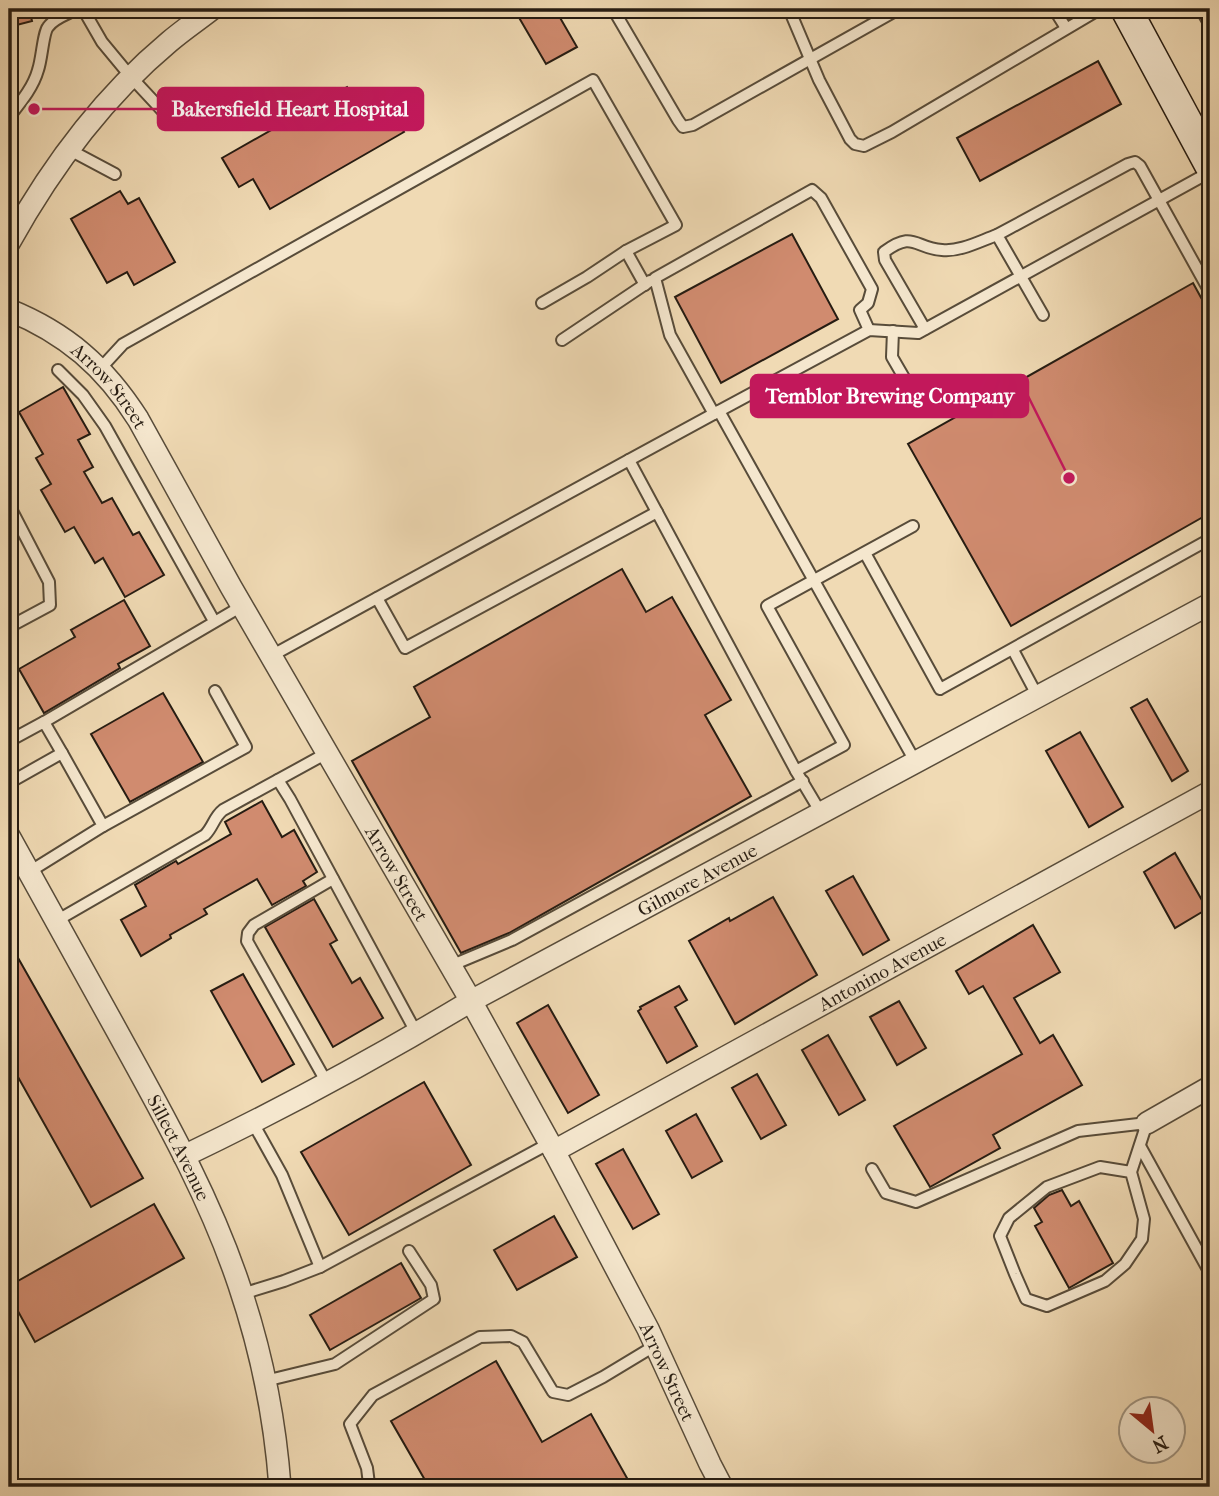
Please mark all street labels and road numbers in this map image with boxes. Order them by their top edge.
street label: Arrow Street [66,338,151,433]
street label: Arrow Street [360,822,432,926]
street label: Gilmore Avenue [634,839,761,921]
street label: Antonino Avenue [814,929,950,1017]
street label: Sillect Avenue [142,1091,214,1204]
street label: Arrow Street [634,1318,699,1425]

